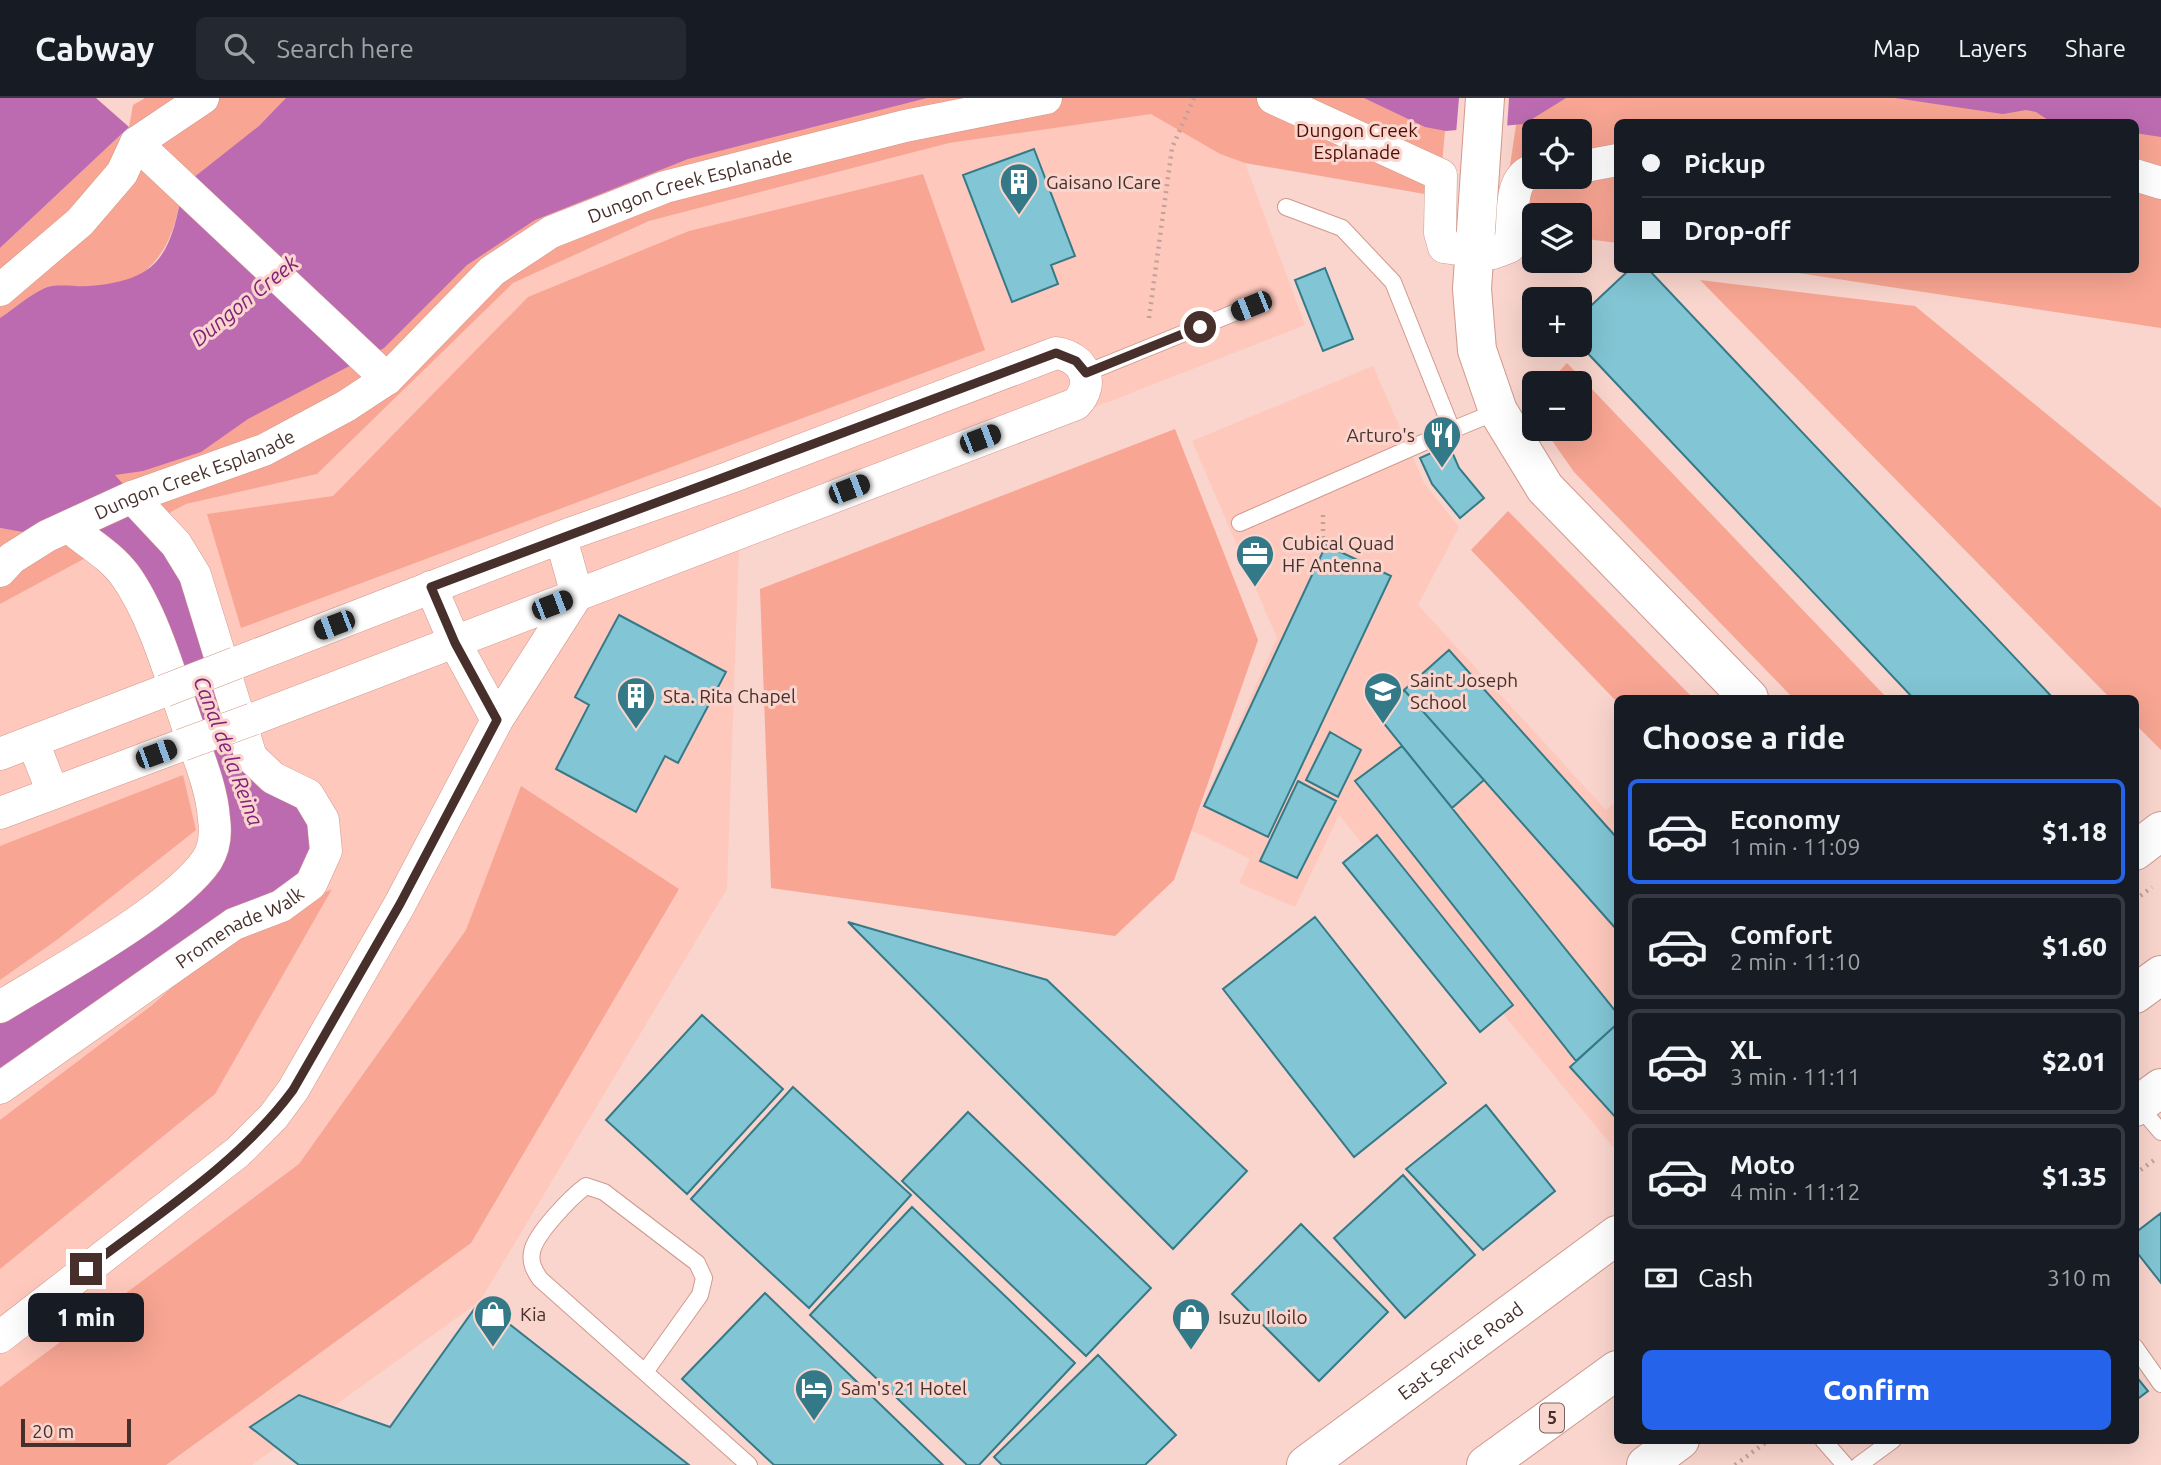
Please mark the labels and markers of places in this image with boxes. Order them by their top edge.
building icon: Gaisano ICare [998,161,1040,216]
place label: Gaisano ICare [1046,171,1161,193]
restaurant icon: Arturo's [1421,414,1463,469]
place label: Arturo's [1346,424,1415,446]
place label: Cubical Quad HF Antenna [1282,532,1394,576]
office icon: Cubical Quad HF Antenna [1234,533,1276,588]
place label: Saint Joseph School [1410,669,1518,713]
school or university icon: Saint Joseph School [1362,670,1404,725]
building icon: Sta. Rita Chapel [615,675,657,730]
place label: Sta. Rita Chapel [663,685,796,707]
shop icon: Kia [472,1293,514,1348]
shop icon: Isuzu Iloilo [1170,1296,1212,1351]
place label: Kia [520,1303,546,1325]
place label: Isuzu Iloilo [1218,1306,1308,1328]
hotel icon: Sam's 21 Hotel [793,1367,835,1422]
place label: Sam's 21 Hotel [841,1377,967,1399]

